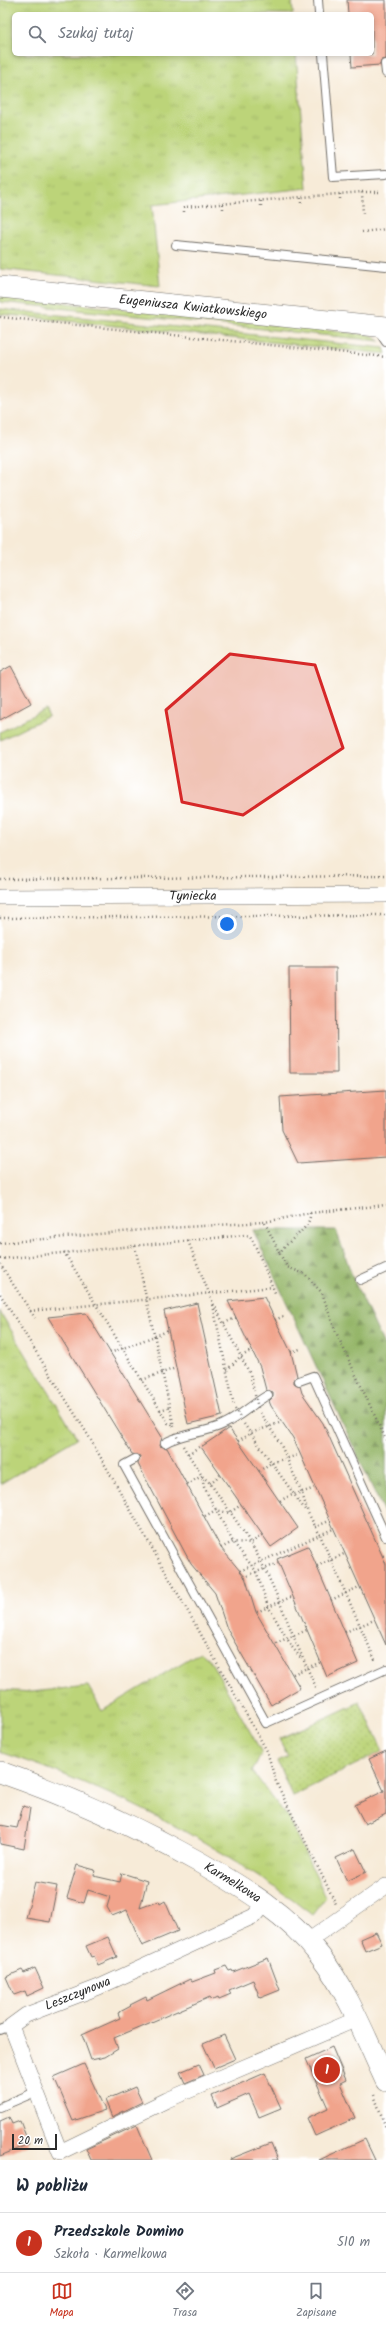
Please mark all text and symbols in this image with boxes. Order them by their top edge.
search box [12,12,374,56]
text: Szukaj tutaj [58,22,133,46]
icon: search [26,23,48,45]
street label: Eugeniusza Kwiatkowskiego [118,289,268,325]
street label: Tyniecka [169,885,217,907]
your location [217,914,237,934]
street label: Karmelkowa [200,1857,266,1908]
street label: Leszczynowa [42,1971,114,2017]
pin: 1 [314,2055,340,2085]
scale bar [12,2132,57,2151]
text: 20 m [18,2132,43,2150]
text: W pobliżu [16,2173,87,2200]
text: Przedszkole Domino [54,2220,184,2244]
text: 1 [27,2232,31,2253]
text: 510 m [337,2232,370,2253]
text: Szkoła · Karmelkowa [54,2244,167,2265]
tab: Mapa [49,2280,74,2322]
tab: Trasa [173,2280,197,2322]
tab: Zapisane [296,2280,337,2322]

